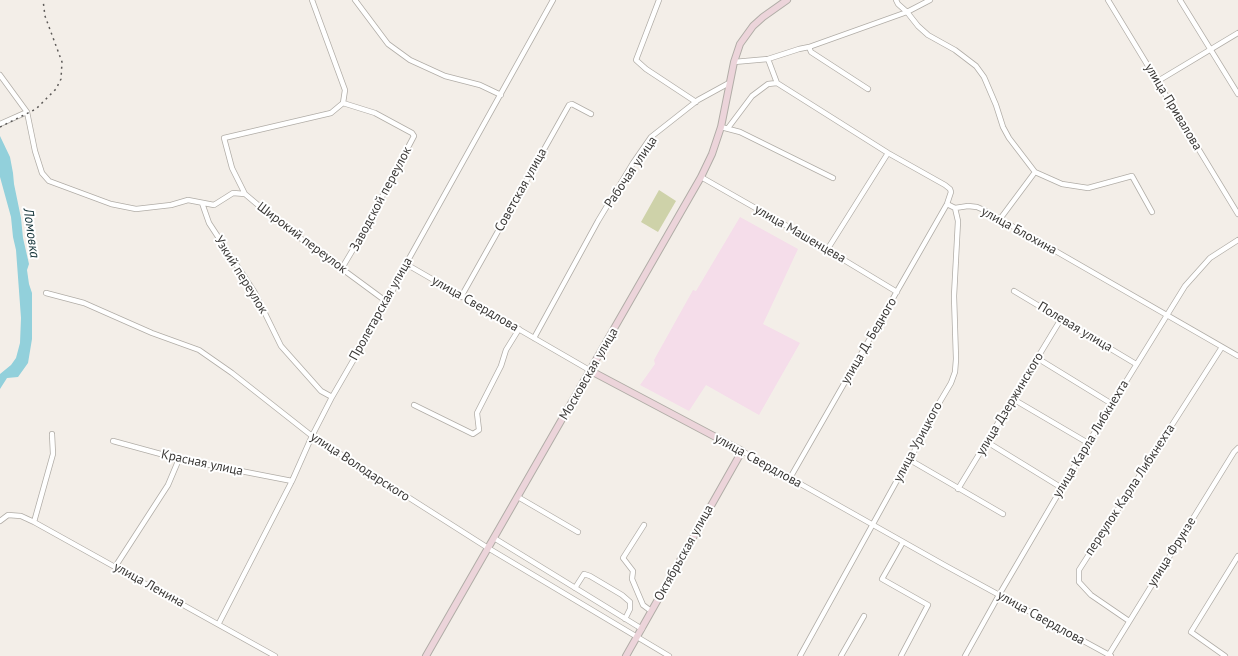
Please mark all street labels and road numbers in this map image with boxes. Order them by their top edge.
street label: улица Привалова [1141,61,1205,153]
street label: Рабочая улица [601,133,661,211]
street label: Заводской переулок [347,144,415,254]
street label: Советская улица [492,145,550,235]
street label: Широкий переулок [254,199,350,277]
street label: улица Машенцева [751,201,849,267]
street label: улица Блохина [978,204,1060,258]
street label: Узкий переулок [211,233,271,317]
street label: Пролетарская улица [346,255,416,363]
street label: улица Свердлова [429,273,521,335]
street label: улица Д. Бедного [838,295,900,387]
street label: Полевая улица [1035,299,1115,355]
street label: Московская улица [556,325,622,423]
street label: улица Дзержинского [973,350,1047,458]
street label: улица Карла Либкнехта [1050,377,1132,501]
street label: улица Урицкого [890,399,946,485]
street label: переулок Карла Либкнехта [1082,421,1178,559]
street label: улица Володарского [307,429,413,505]
street label: улица Свердлова [711,430,805,492]
street label: Красная улица [160,447,244,479]
street label: Октябрьская улица [651,502,717,604]
street label: улица Фрунзе [1144,514,1200,590]
street label: улица Ленина [111,559,187,611]
street label: улица Свердлова [994,587,1088,649]

